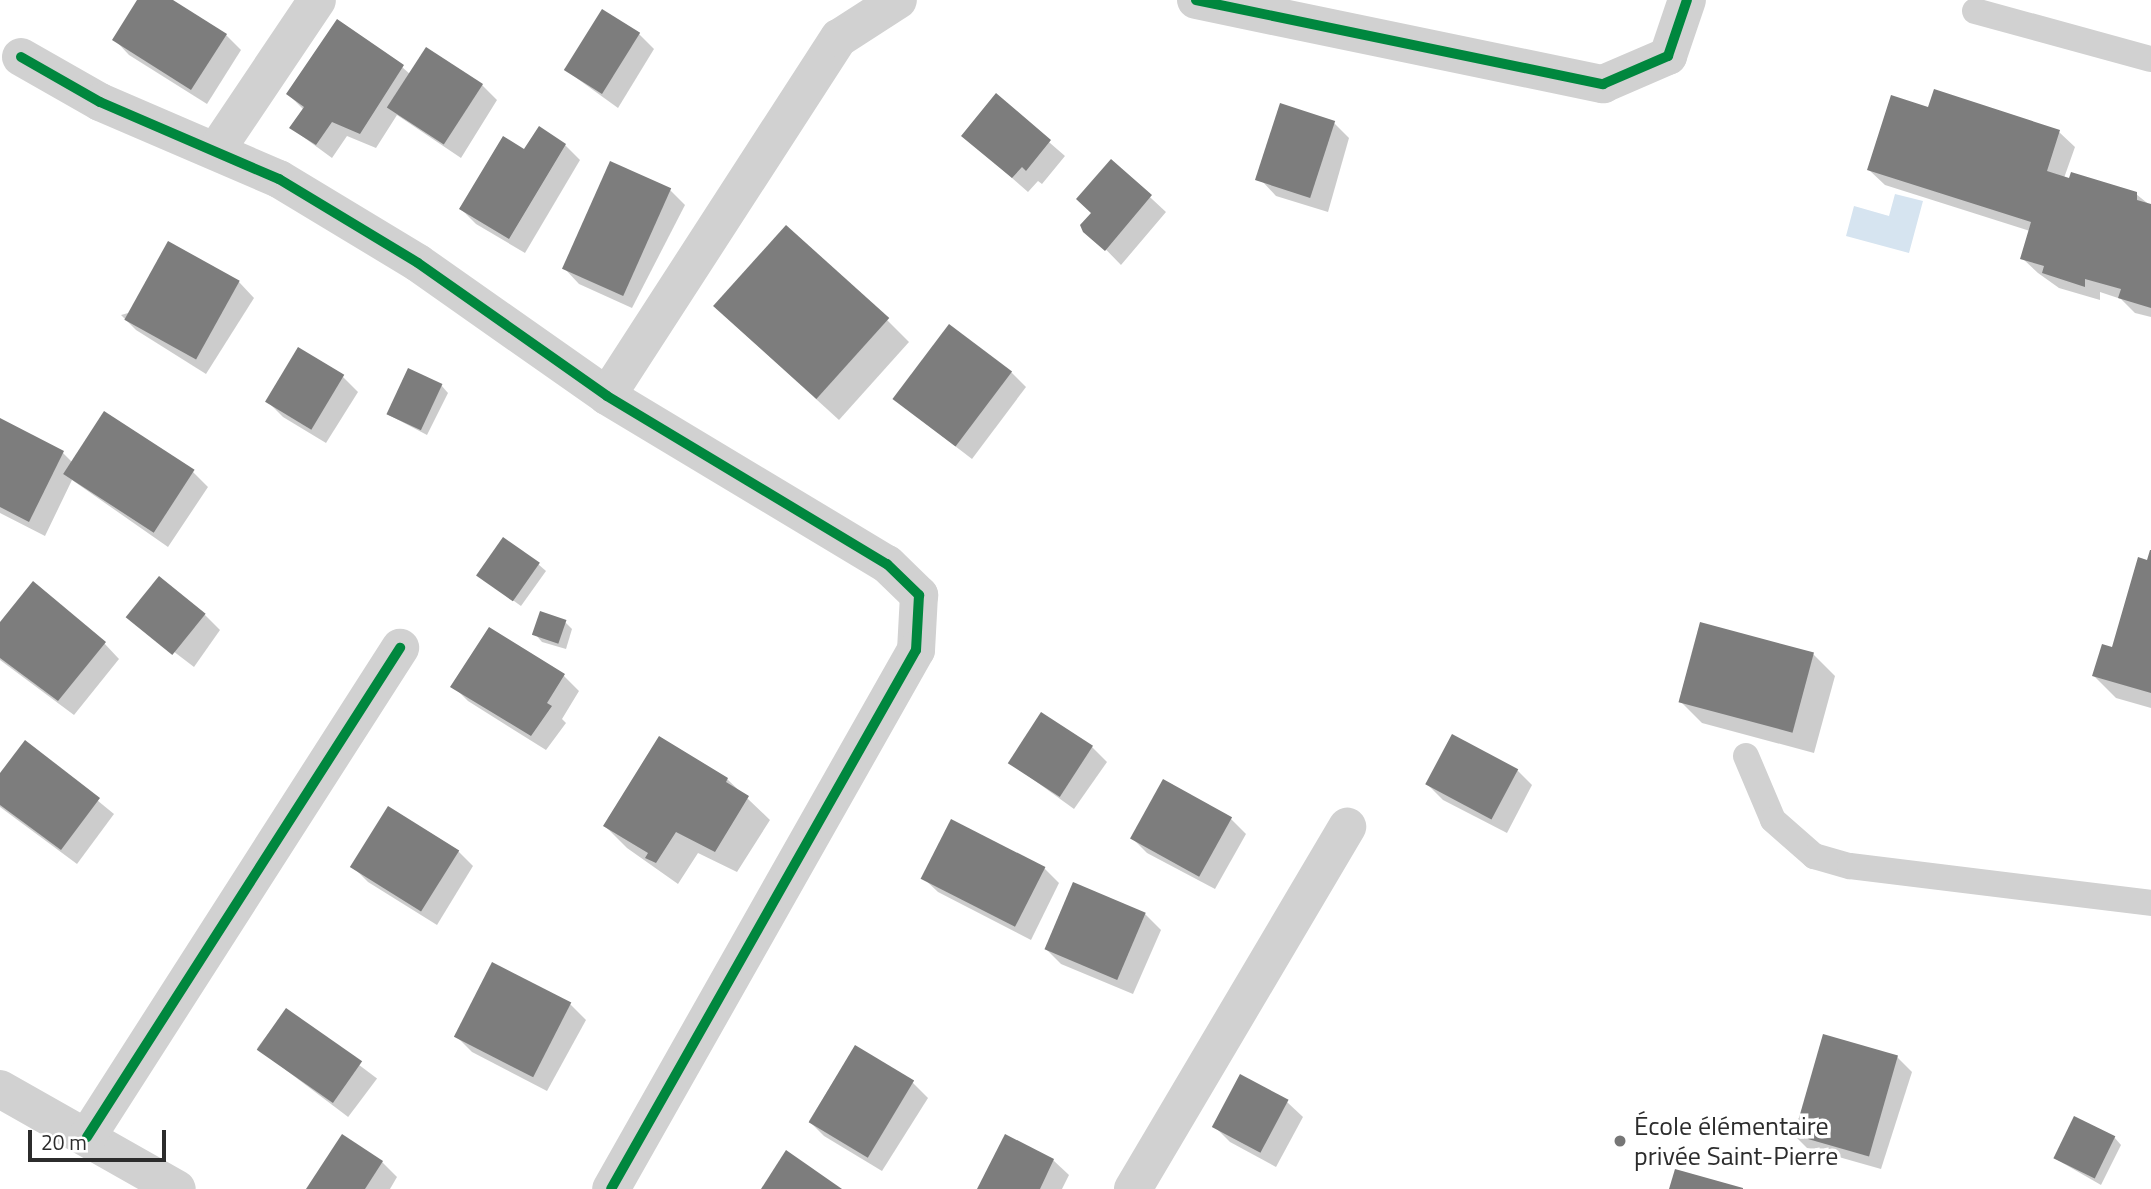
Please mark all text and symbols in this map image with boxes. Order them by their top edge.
place label: École élémentaire privée Saint-Pierre [1634,1110,1838,1172]
scale bar [32,1116,170,1160]
text: 20 m [41,1126,87,1158]
marker: École élémentaire privée Saint-Pierre [1612,1133,1628,1149]

